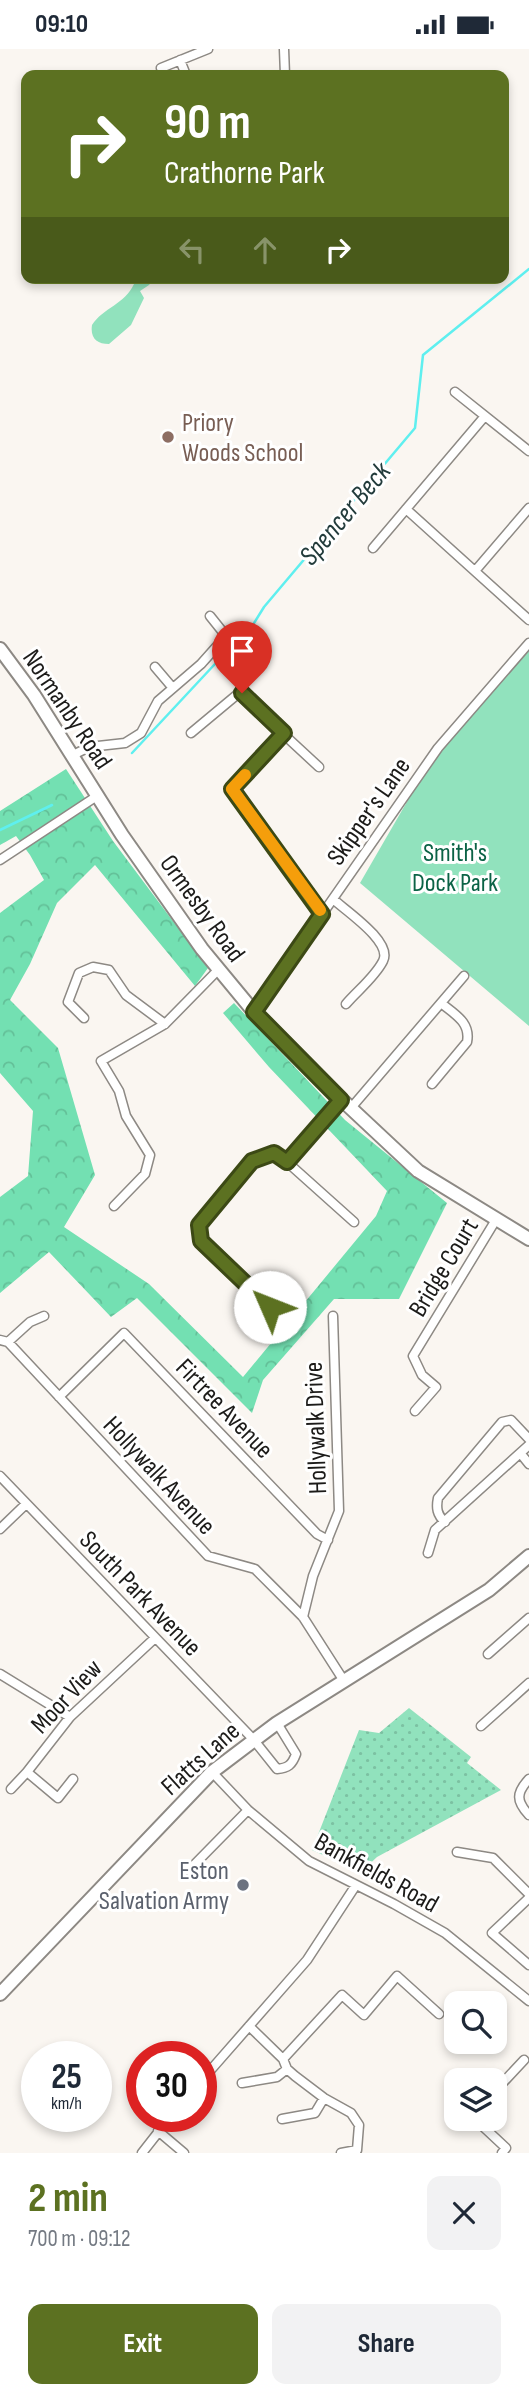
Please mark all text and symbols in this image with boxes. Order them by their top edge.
text: 09:10 [35,9,88,40]
text: 90 m [164,94,251,153]
icon: right [49,98,140,189]
text: Crathorne Park [164,154,325,193]
icon: left [173,231,211,269]
icon: ahead [246,231,284,269]
icon: right [319,231,357,269]
place label: Priory Woods School [182,408,303,469]
marker: Priory Woods School [160,429,176,445]
water label: Spencer Beck [293,455,399,572]
pin [212,621,272,693]
icon: arrive [223,632,261,670]
street label: Normanby Road [15,644,118,775]
street label: Skipper's Lane [321,752,418,872]
park label: Smith's Dock Park [412,838,498,899]
street label: Ormesby Road [153,849,251,968]
street label: Bridge Court [403,1213,486,1323]
position arrow [233,1270,307,1344]
street label: Firtree Avenue [169,1353,279,1465]
street label: Hollywalk Drive [299,1361,334,1495]
street label: Hollywalk Avenue [96,1410,222,1542]
street label: South Park Avenue [73,1525,207,1663]
street label: Moor View [25,1653,109,1741]
street label: Flatts Lane [155,1716,247,1802]
street label: Bankfields Road [309,1827,444,1920]
place label: Eston Salvation Army [99,1856,229,1917]
marker: Eston Salvation Army [235,1877,251,1893]
map controls [444,1991,507,2131]
button: search [444,1991,507,2054]
speed limit sign: 30 [126,2041,217,2132]
text: 25 [51,2056,82,2099]
button: layers [444,2068,507,2131]
text: km/h [51,2093,82,2114]
text: 2 min [28,2173,108,2224]
button: close [427,2176,501,2250]
text: 700 m · 09:12 [28,2225,131,2253]
button: Exit [28,2304,258,2384]
button: Share [272,2304,501,2384]

